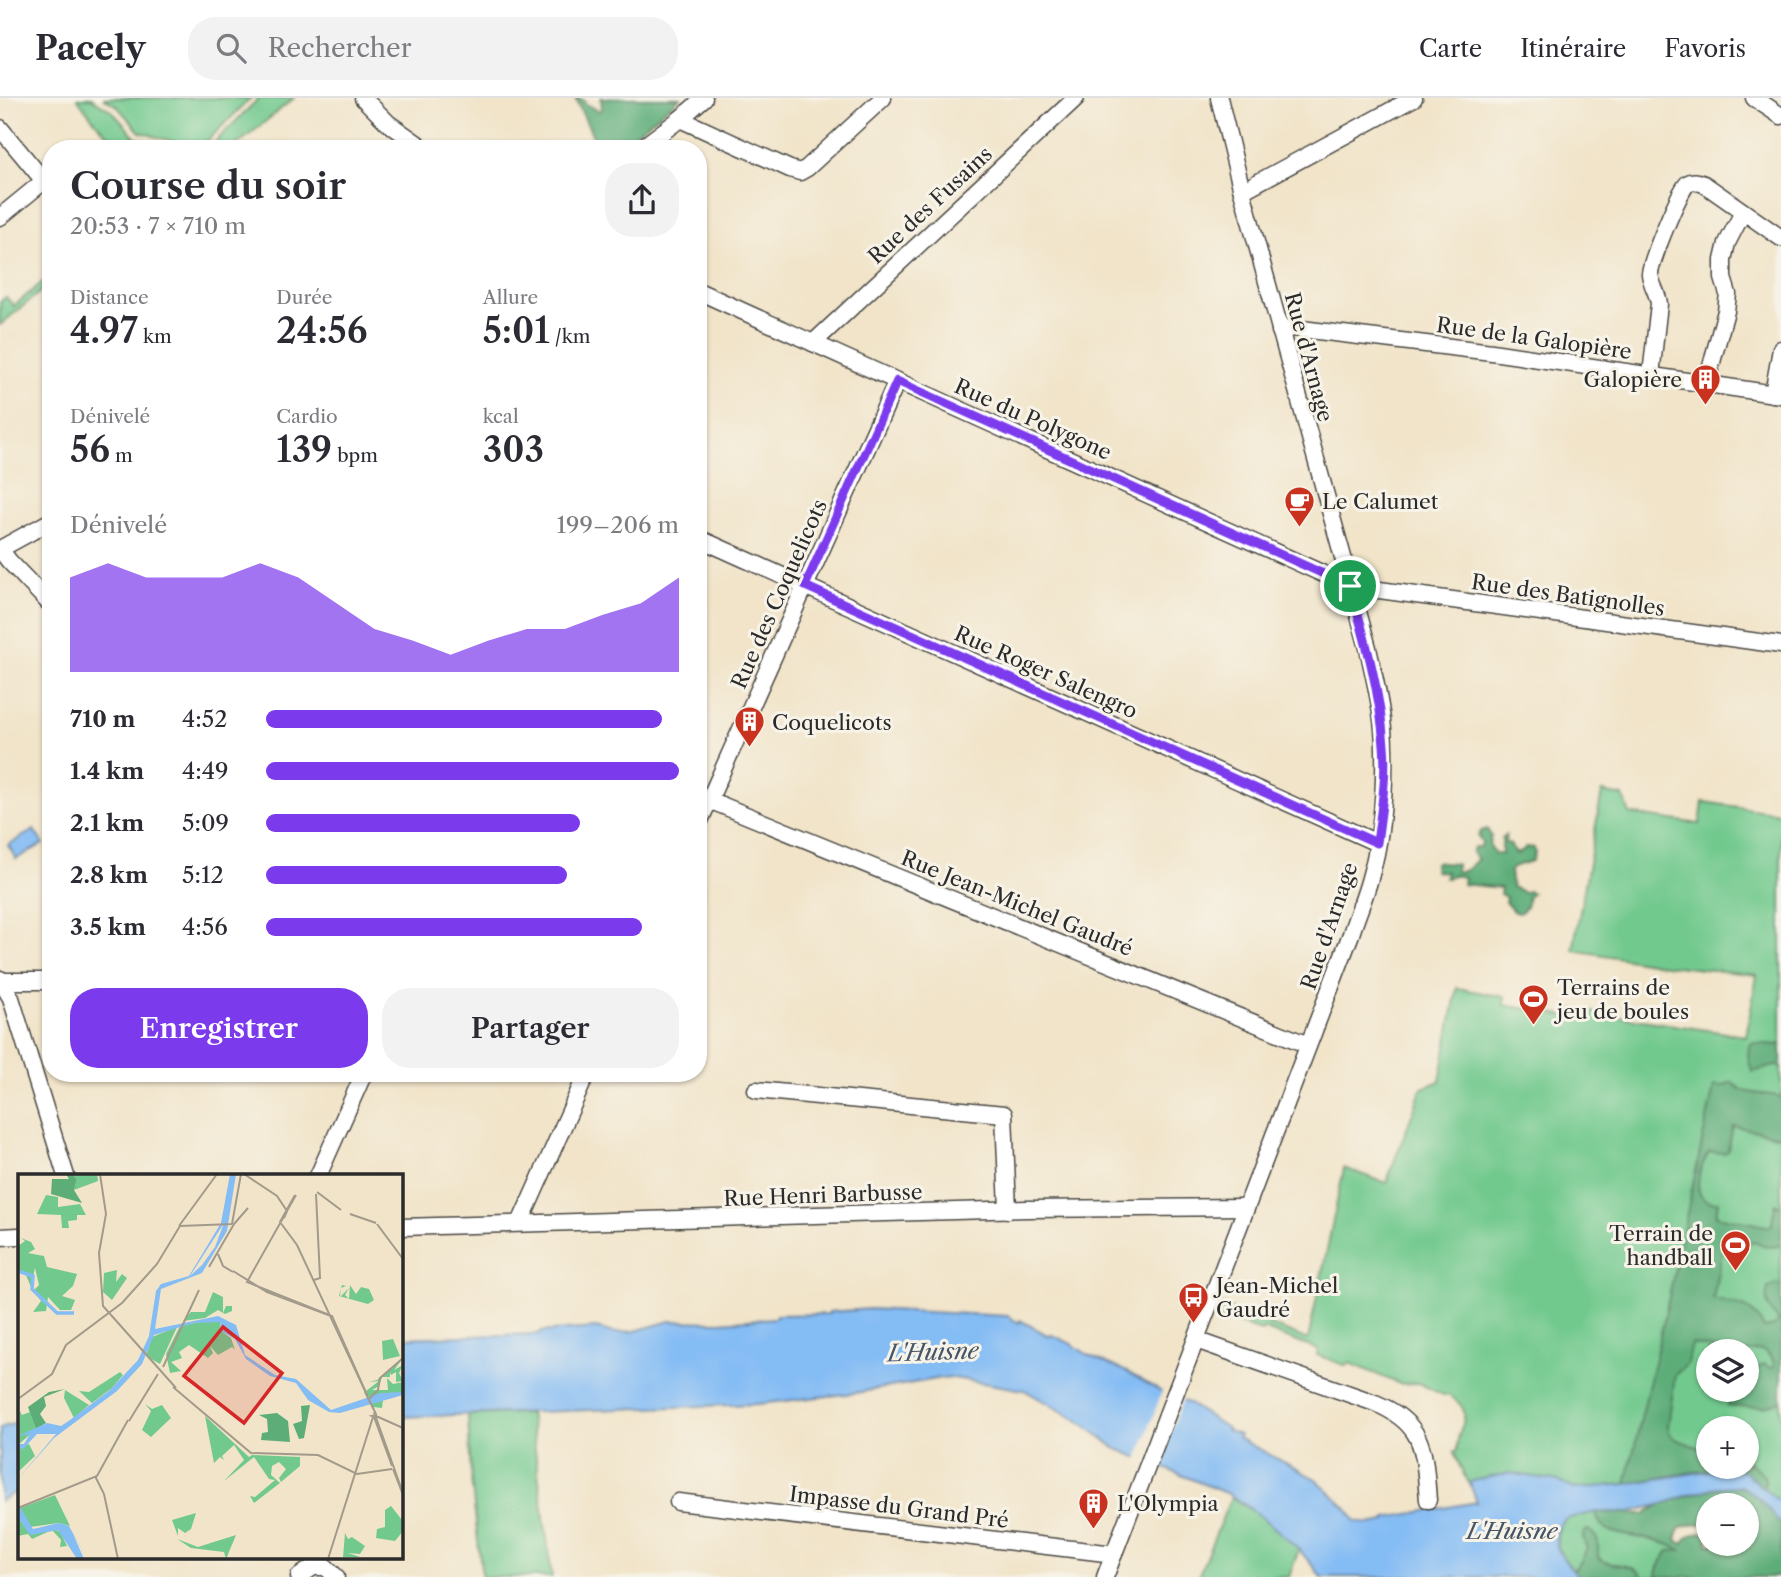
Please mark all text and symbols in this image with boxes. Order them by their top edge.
search box [188,17,678,80]
text: Pacely [35,28,146,69]
icon: search [212,29,250,67]
text: Rechercher [268,32,412,64]
text: Carte [1419,34,1482,63]
text: Itinéraire [1520,34,1626,63]
text: Favoris [1664,34,1746,63]
street label: Rue des Fusains [863,141,997,269]
text: Course du soir [70,162,346,209]
button: share [605,163,679,237]
text: 20:53 · 7 × 710 m [70,212,246,240]
text: Distance [70,286,149,309]
text: Durée [276,286,332,309]
text: Allure [483,286,538,309]
street label: Rue d'Arnage [1280,289,1338,425]
text: 4.97 [70,309,138,352]
text: 24:56 [276,309,368,352]
text: 5:01 [483,309,550,352]
street label: Rue de la Galopière [1435,312,1633,364]
text: km [138,325,172,348]
text: /km [550,325,590,348]
building icon: Galopière [1688,362,1722,406]
place label: Galopière [1583,367,1682,392]
street label: Rue du Polygone [951,373,1115,465]
text: Dénivelé [70,405,150,428]
text: Cardio [276,405,338,428]
text: kcal [483,405,519,428]
text: 56 [70,428,110,471]
text: 139 [276,428,332,471]
text: 303 [483,428,544,471]
text: m [110,444,133,467]
text: bpm [332,444,378,467]
cafe icon: Le Calumet [1282,484,1316,528]
place label: Le Calumet [1322,489,1439,514]
street label: Rue des Coquelicots [726,496,832,692]
text: Dénivelé [70,511,167,539]
text: 199–206 m [556,511,679,539]
pin [1320,556,1380,616]
icon: arrive [1331,567,1369,605]
street label: Rue des Batignolles [1470,569,1666,621]
street label: Rue Roger Salengro [951,620,1141,724]
text: 710 m [70,705,135,733]
text: 4:52 [182,705,227,733]
building icon: Coquelicots [732,705,766,749]
place label: Coquelicots [772,710,892,735]
text: 1.4 km [70,757,144,785]
text: 4:49 [182,757,229,785]
text: 2.1 km [70,809,144,837]
text: 5:09 [182,809,229,837]
street label: Rue Jean-Michel Gaudré [898,845,1136,961]
street label: Rue d'Arnage [1296,859,1362,993]
text: 2.8 km [70,861,148,889]
text: 5:12 [182,861,224,889]
text: 3.5 km [70,913,146,941]
text: 4:56 [182,913,228,941]
place label: Terrains de jeu de boules [1553,975,1689,1024]
sports icon: Terrains de jeu de boules [1517,982,1551,1026]
button: Enregistrer [70,988,368,1068]
button: Partager [382,988,679,1068]
inset map [18,1174,402,1560]
street label: Rue Henri Barbusse [723,1179,923,1211]
place label: Terrain de handball [1609,1221,1713,1270]
sports icon: Terrain de handball [1719,1228,1753,1272]
place label: Jean-Michel Gaudré [1213,1273,1338,1322]
bus stop icon: Jean-Michel Gaudré [1176,1280,1210,1324]
water label: L'Huisne [885,1336,980,1368]
map controls [1696,1339,1759,1556]
button: layers [1696,1339,1759,1402]
button: + [1696,1416,1759,1479]
street label: Impasse du Grand Pré [788,1481,1010,1533]
building icon: L'Olympia [1077,1486,1111,1530]
place label: L'Olympia [1117,1491,1220,1516]
button: − [1696,1493,1759,1556]
water label: L'Huisne [1465,1517,1558,1545]

